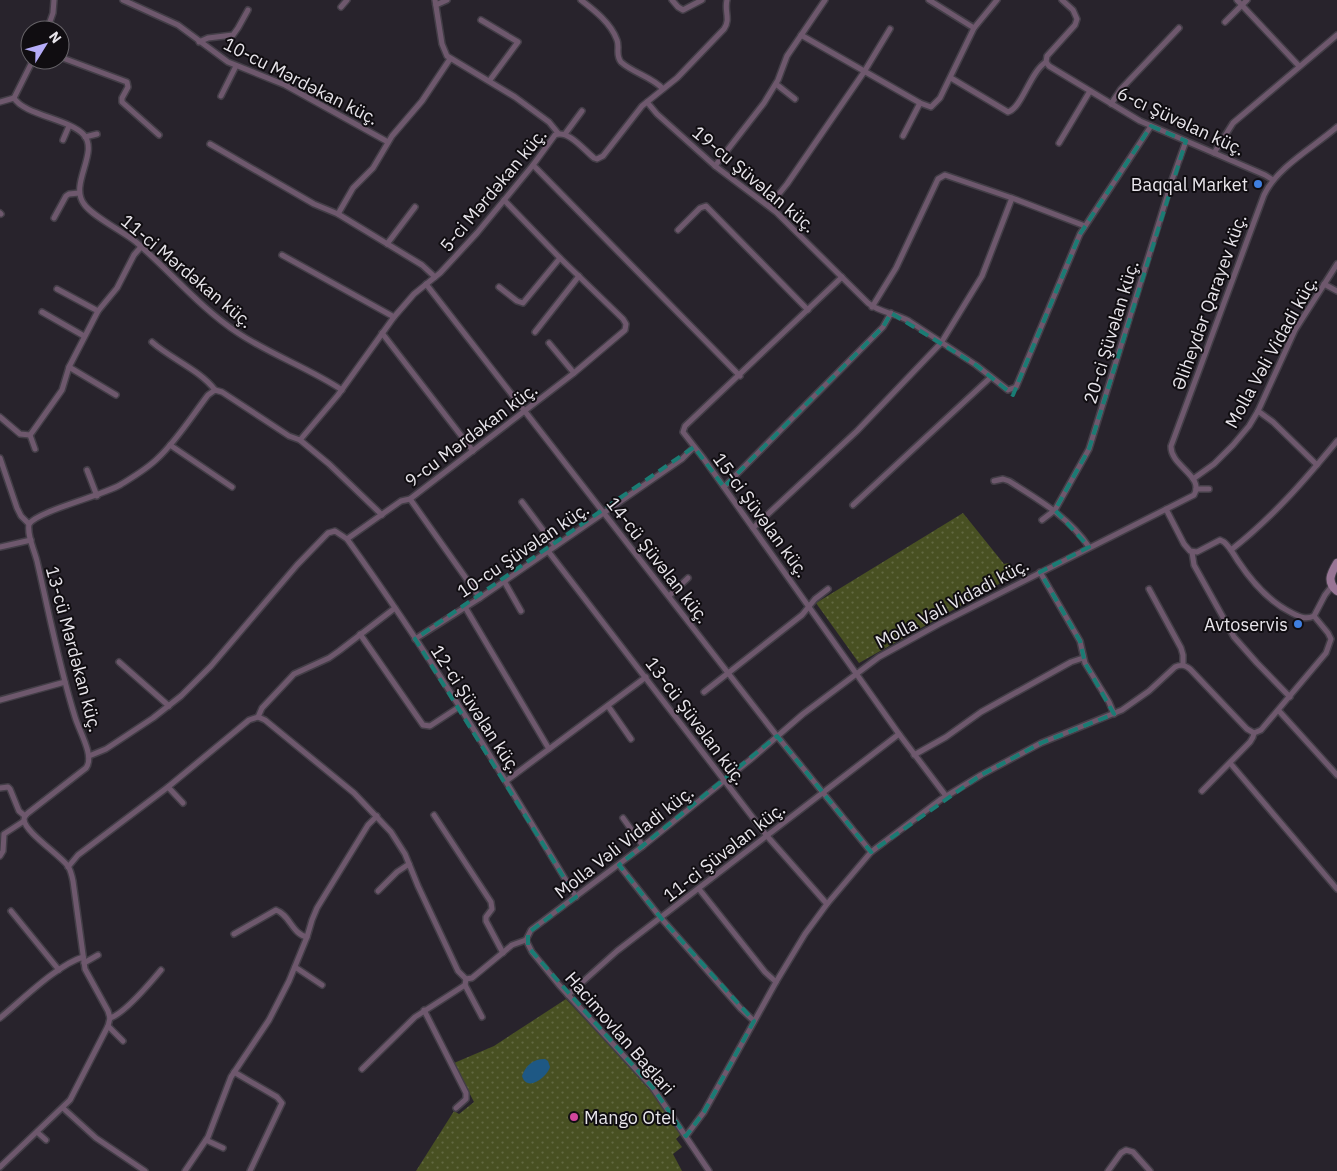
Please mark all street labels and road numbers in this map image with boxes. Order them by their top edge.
street label: 10-cu Mərdəkan küç. [220,32,382,130]
street label: 6-cı Şüvəlan küç. [1114,81,1248,161]
street label: 19-cu Şüvəlan küç. [688,121,820,237]
street label: 5-ci Mərdəkan küç. [435,124,551,256]
street label: 11-ci Mərdəkan küç. [116,209,258,333]
street label: Əliheydər Qarayev küç. [1166,211,1252,393]
street label: 20-ci Şüvəlan küç. [1078,258,1144,406]
street label: Molla Vəli Vidadi küç. [1220,272,1322,432]
street label: 9-cu Mərdəkan küç. [400,378,542,492]
street label: 15-ci Şüvəlan küç. [708,448,814,582]
street label: 14-cü Şüvəlan küç. [601,492,715,628]
street label: 10-cu Şüvəlan küç. [453,497,593,603]
street label: Molla Vəli Vidadi küç. [871,553,1033,653]
street label: 13-cü Mərdəkan küç. [41,564,107,734]
street label: 12-ci Şüvəlan küç. [426,640,526,778]
street label: 13-cü Şüvəlan küç. [640,652,752,790]
street label: Molla Vəli Vidadi küç. [550,780,698,904]
street label: 11-ci Şüvəlan küç. [658,797,790,907]
street label: Hacimovlan Baglari [560,967,680,1099]

